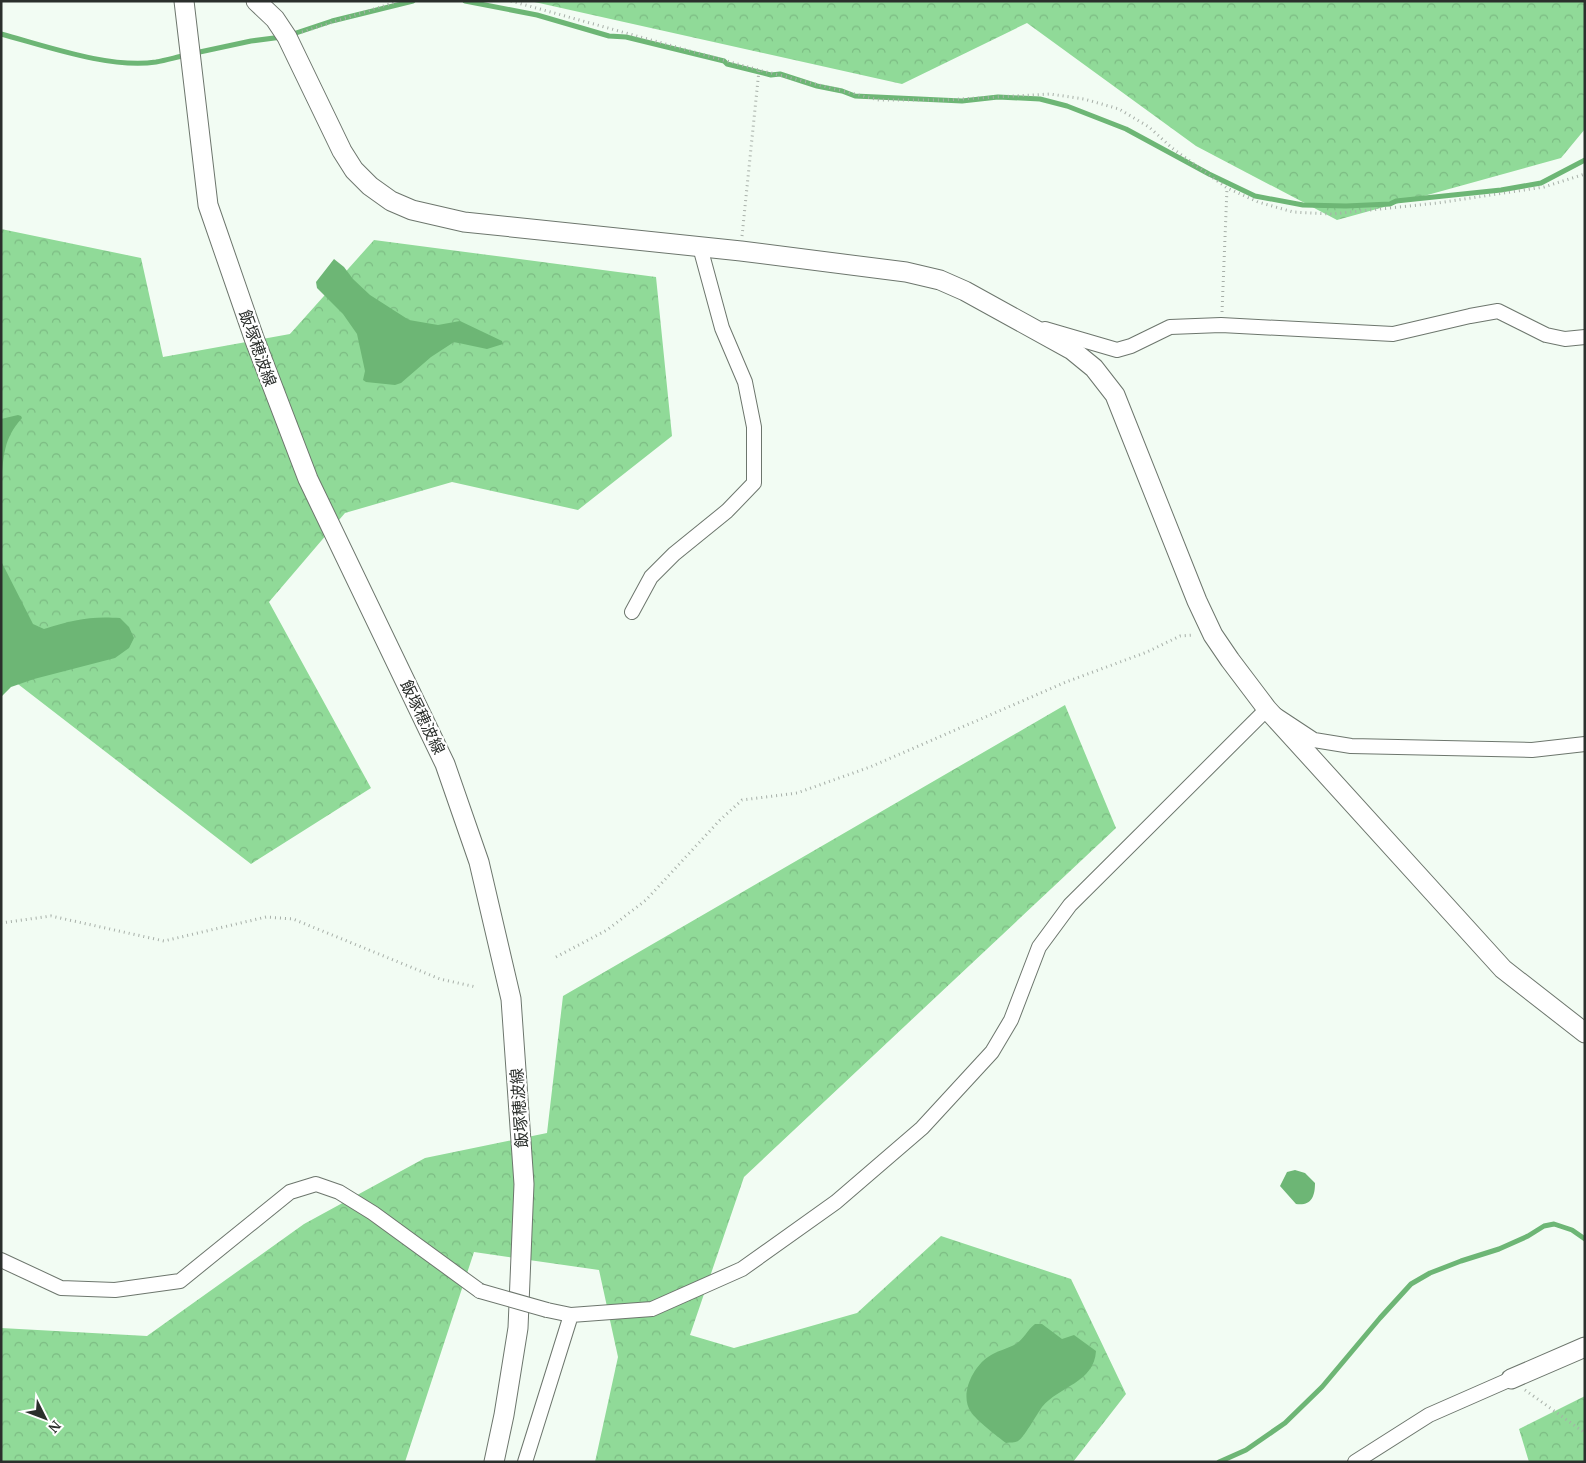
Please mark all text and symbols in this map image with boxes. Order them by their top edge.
street label: 飯塚穂波線 [234,307,282,389]
street label: 飯塚穂波線 [396,676,450,758]
street label: 飯塚穂波線 [505,1067,533,1149]
north arrow [20,1393,70,1443]
text: N [44,1417,66,1438]

